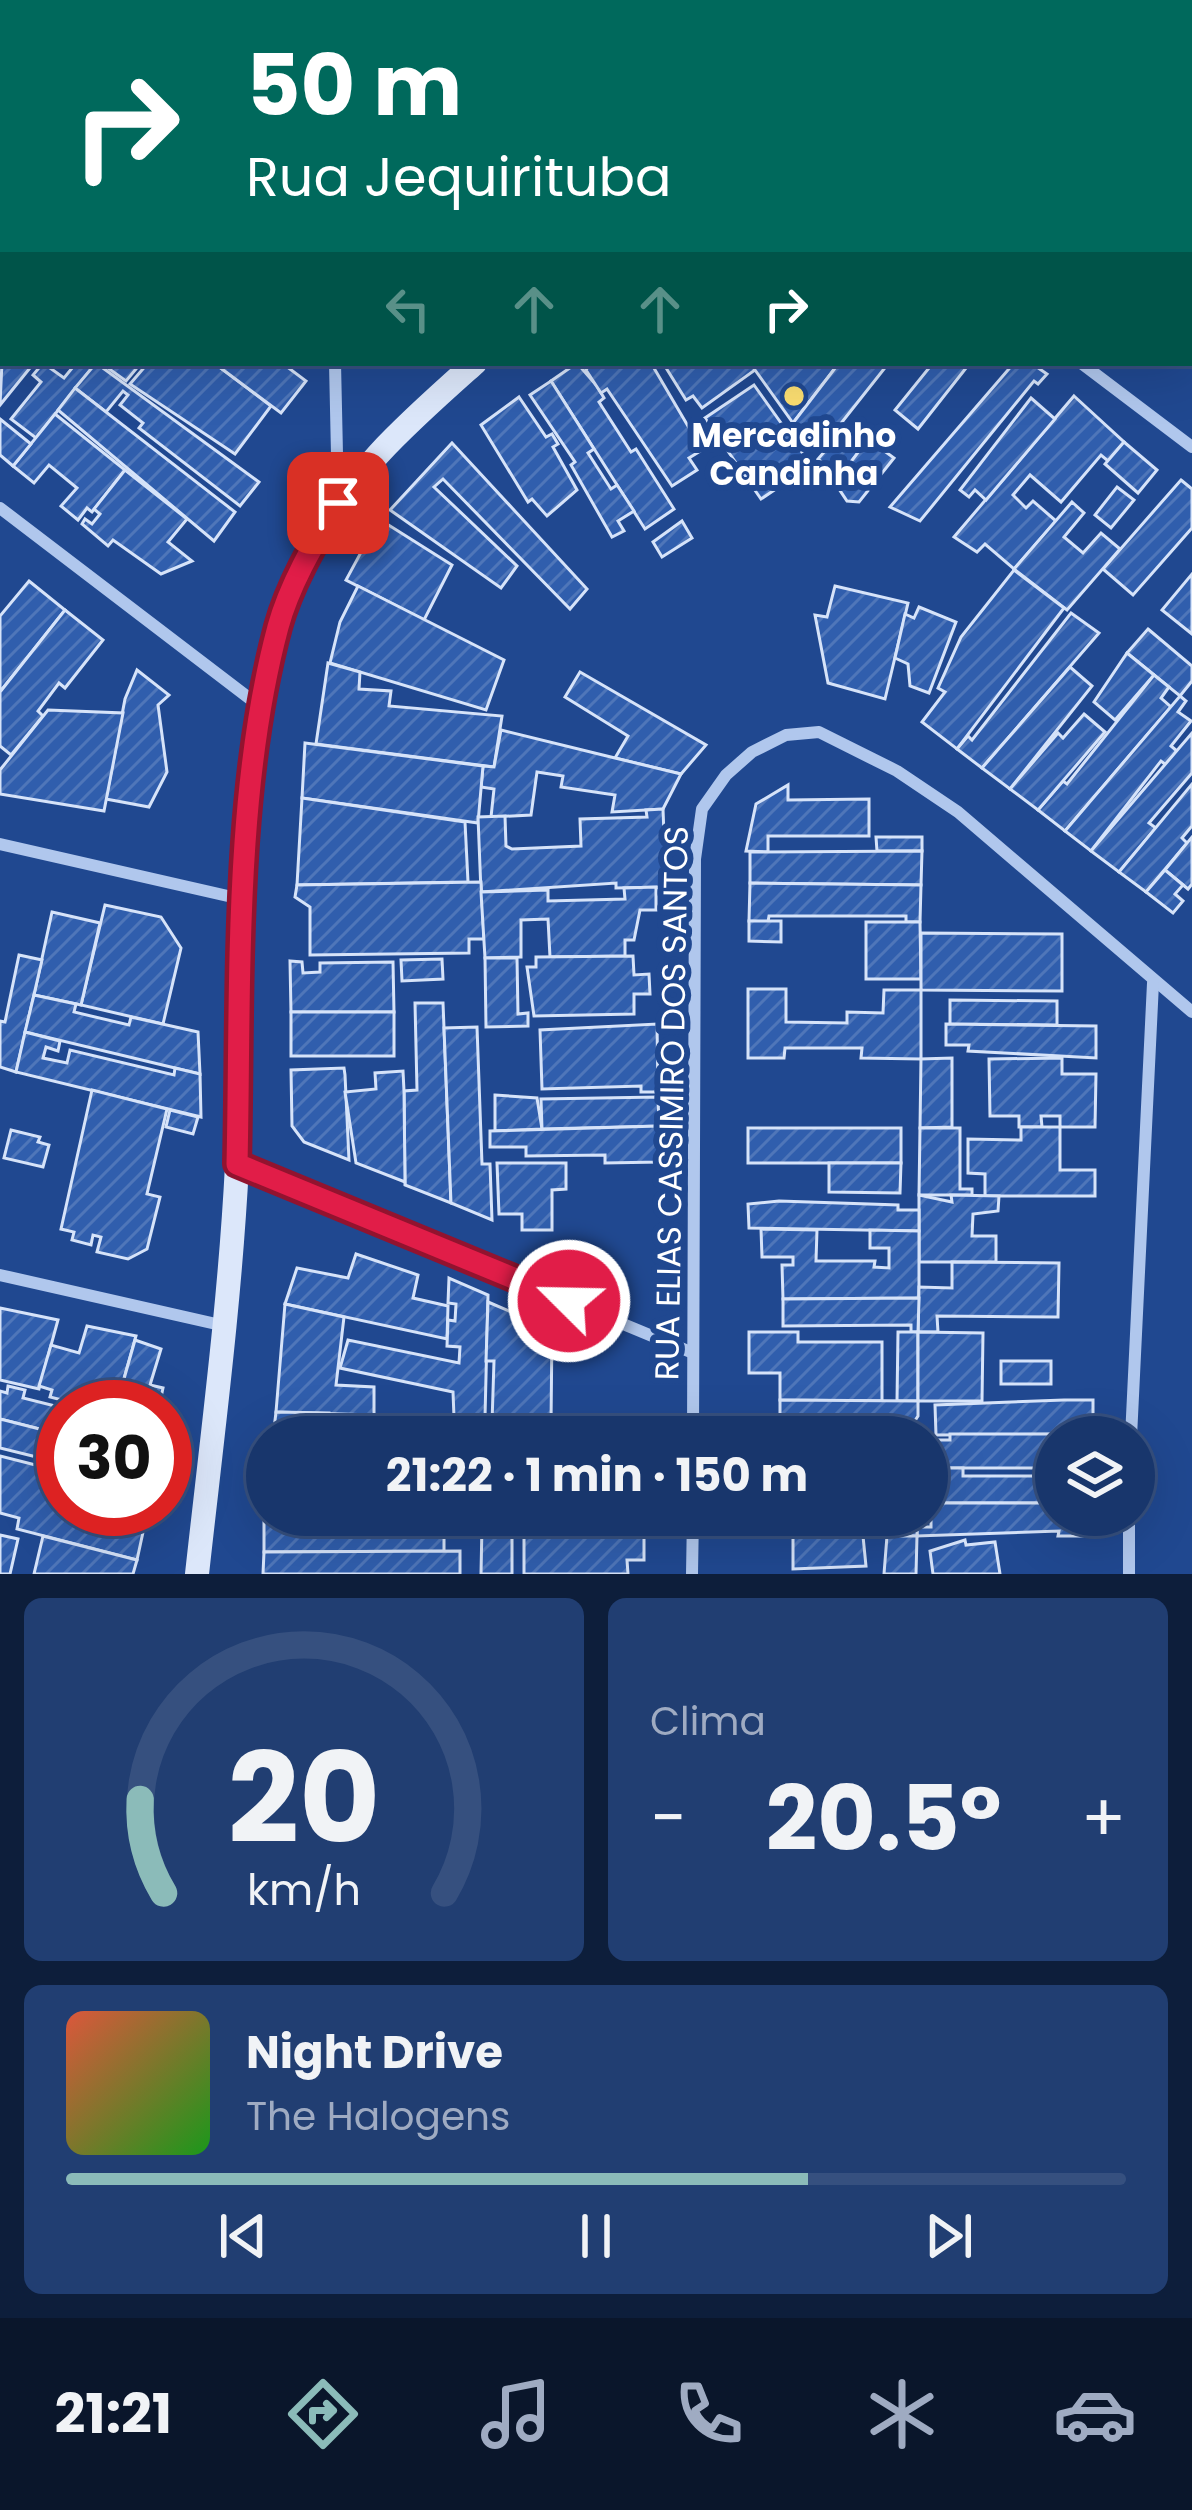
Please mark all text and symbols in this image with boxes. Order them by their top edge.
text: 50 m [246,27,462,144]
icon: right [48,48,204,204]
text: Rua Jequirituba [246,139,671,215]
icon: left [375,276,441,342]
icon: ahead [501,276,567,342]
icon: ahead [627,276,693,342]
icon: right [753,276,819,342]
marker: Mercadinho Candinha [781,383,807,409]
place label: Mercadinho Candinha [692,412,896,497]
pin [287,452,389,554]
icon: arrive [305,470,371,536]
street label: RUA ELIAS CASSIMIRO DOS SANTOS [643,825,700,1381]
position arrow [506,1238,632,1364]
speed limit sign: 30 [36,1380,192,1536]
map controls [1035,1416,1155,1536]
button: layers [1035,1416,1155,1536]
text: 21:22 · 1 min · 150 m [386,1444,808,1507]
text: Clima [650,1694,766,1749]
text: 20 [228,1711,380,1886]
text: 20.5° [766,1755,1001,1882]
text: − [650,1772,686,1864]
text: + [1081,1772,1126,1864]
text: km/h [247,1859,361,1919]
text: Night Drive [246,2021,503,2084]
text: The Halogens [246,2089,510,2144]
icon: previous [210,2203,276,2269]
icon: pause [563,2203,629,2269]
icon: next [916,2203,982,2269]
icon: directions [281,2372,365,2456]
icon: music [474,2372,558,2456]
icon: phone [667,2372,751,2456]
icon: climate [860,2372,944,2456]
icon: car [1053,2372,1137,2456]
text: 21:21 [55,2376,172,2452]

